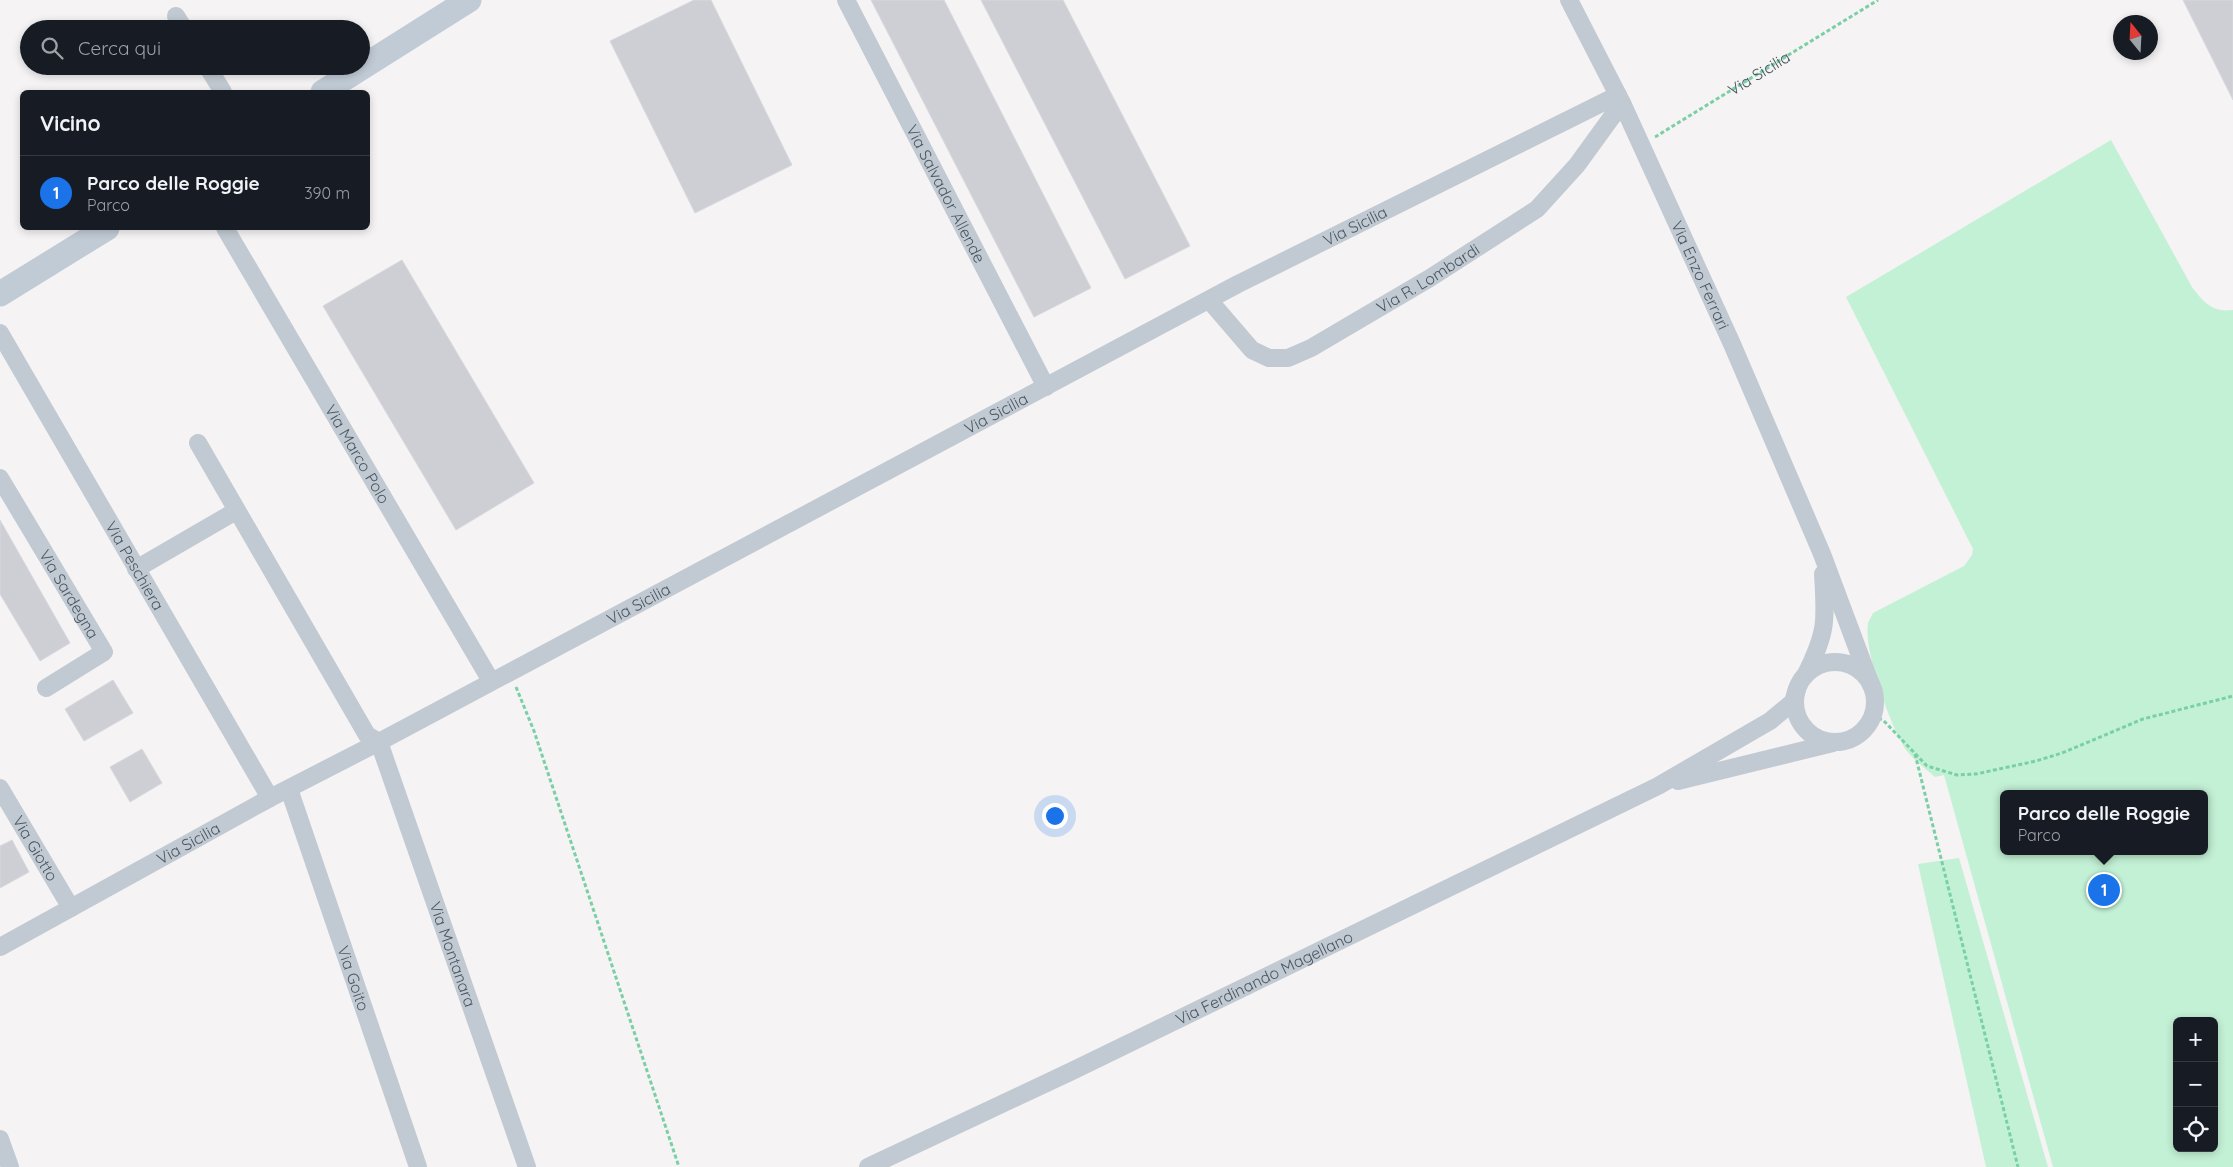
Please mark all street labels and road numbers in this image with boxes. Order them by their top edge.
street label: Via Sicilia [1724,47,1794,100]
street label: Via Salvador Allende [902,121,990,266]
street label: Via Sicilia [1320,201,1390,250]
street label: Via Enzo Ferrari [1667,218,1734,333]
street label: Via R. Lombardi [1373,239,1483,317]
street label: Via Sicilia [961,388,1031,438]
street label: Via Marco Polo [321,401,395,507]
street label: Via Peschiera [101,518,169,614]
street label: Via Sardegna [35,546,104,642]
street label: Via Sicilia [603,579,674,629]
street label: Via Giotto [8,812,63,885]
street label: Via Sicilia [153,818,223,869]
street label: Via Montanara [425,899,480,1009]
street label: Via Ferdinando Magellano [1172,926,1356,1029]
street label: Via Goito [333,943,374,1013]

